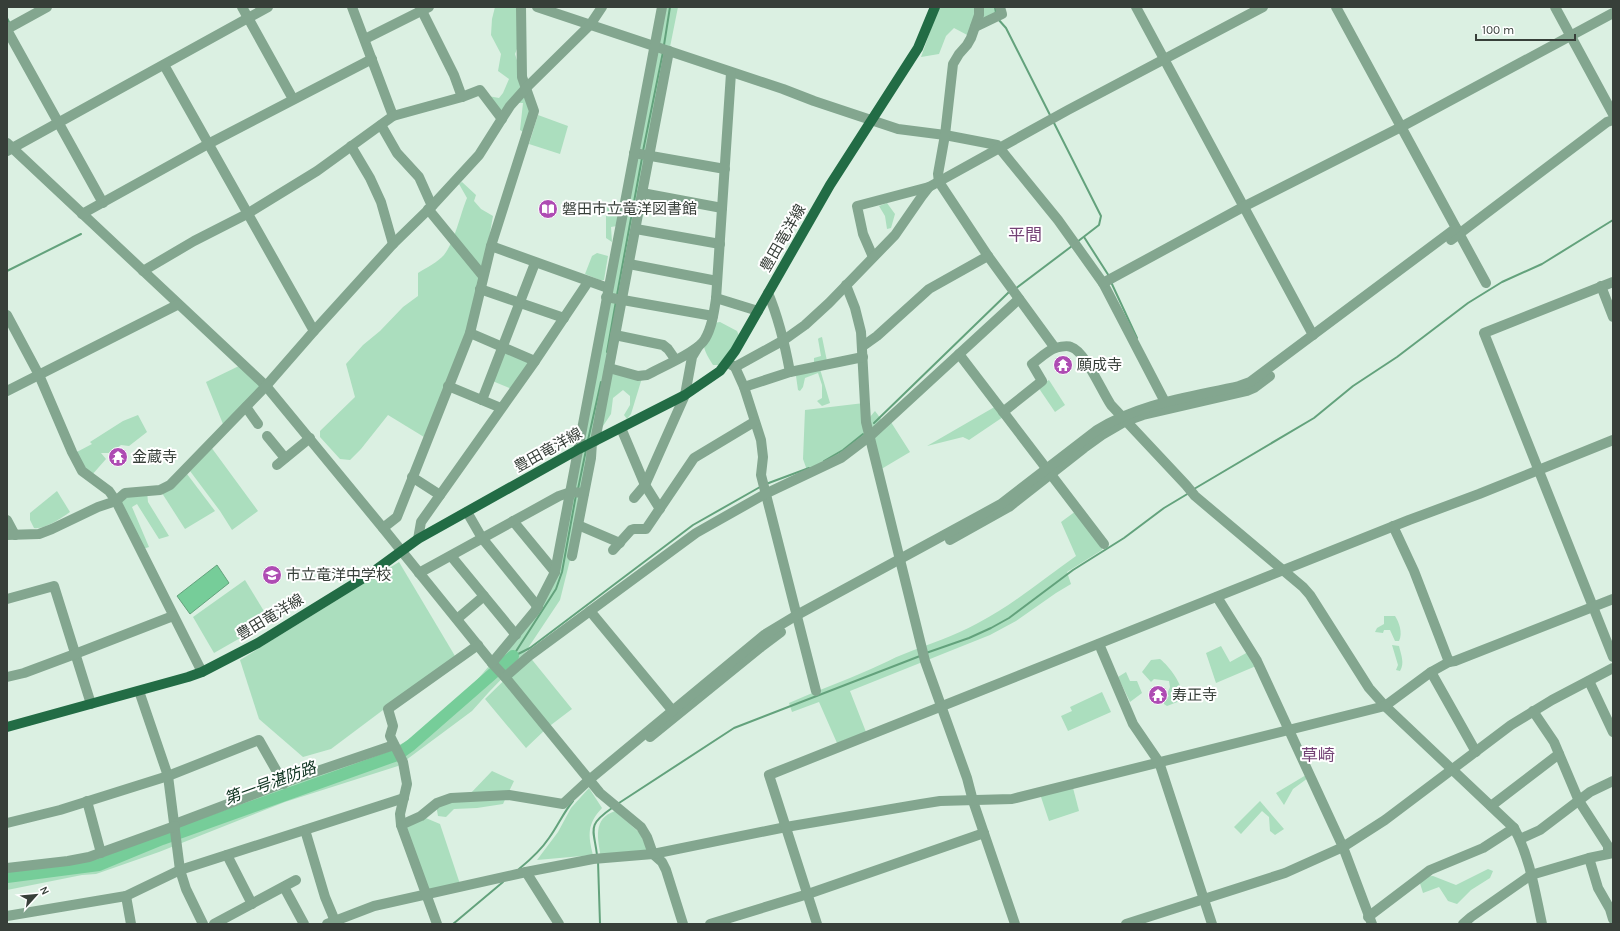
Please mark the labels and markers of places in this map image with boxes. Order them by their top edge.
library icon: 磐田市立竜洋図書館 [537,198,559,220]
place label: 磐田市立竜洋図書館 [562,200,697,218]
temple icon: 願成寺 [1052,354,1074,376]
place label: 願成寺 [1077,356,1122,374]
temple icon: 金蔵寺 [107,446,129,468]
place label: 金蔵寺 [132,448,177,466]
school or university icon: 市立竜洋中学校 [261,564,283,586]
place label: 市立竜洋中学校 [286,566,391,584]
temple icon: 寿正寺 [1147,684,1169,706]
place label: 寿正寺 [1172,686,1217,704]

